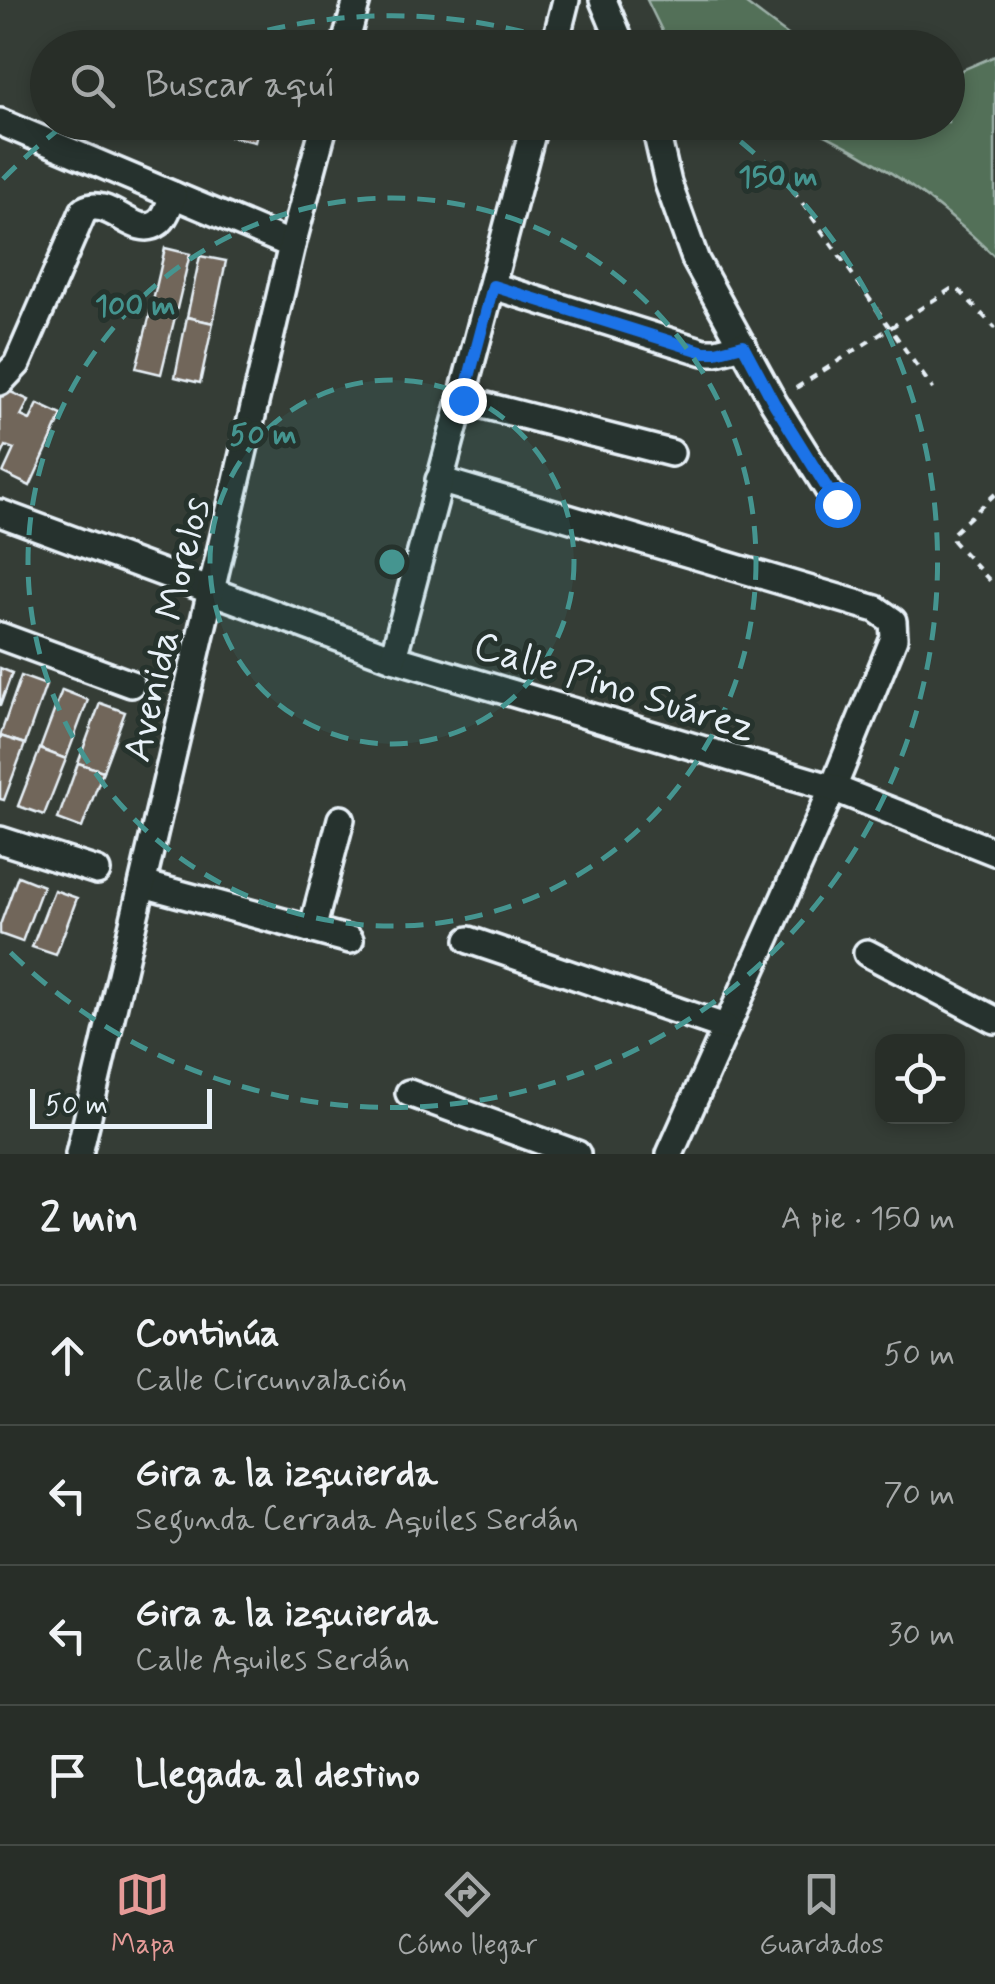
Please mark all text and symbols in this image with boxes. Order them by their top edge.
search box [30,30,965,140]
icon: search [65,58,120,113]
text: Buscar aquí [145,61,336,110]
text: 150 m [738,158,818,197]
text: 100 m [95,287,175,326]
route end [441,378,487,424]
text: 50 m [229,416,297,455]
route start [815,482,861,528]
street label: Avenida Morelos [112,492,224,767]
centre of rings [374,544,410,580]
street label: Calle Pino Suárez [467,620,761,755]
map controls [875,1034,965,1124]
button: locate [875,1034,965,1124]
scale bar [30,1084,212,1128]
text: 50 m [45,1088,108,1125]
text: 2 min [40,1192,139,1247]
text: A pie · 150 m [781,1198,955,1240]
text: Continúa [135,1310,280,1359]
icon: ahead [40,1328,95,1383]
text: 50 m [883,1334,955,1376]
text: Calle Circunvalación [135,1359,407,1401]
text: Gira a la izquierda [135,1450,438,1499]
icon: left [40,1468,95,1523]
text: 70 m [883,1474,955,1516]
text: Segunda Cerrada Aquiles Serdán [135,1499,579,1541]
text: Gira a la izquierda [135,1590,438,1639]
icon: left [40,1608,95,1663]
text: 30 m [888,1614,955,1656]
text: Calle Aquiles Serdán [135,1639,410,1681]
icon: arrive [40,1748,95,1803]
text: Llegada al destino [135,1751,420,1800]
tab: Mapa [111,1867,175,1964]
tab: Cómo llegar [397,1867,537,1964]
tab: Guardados [759,1867,884,1964]

